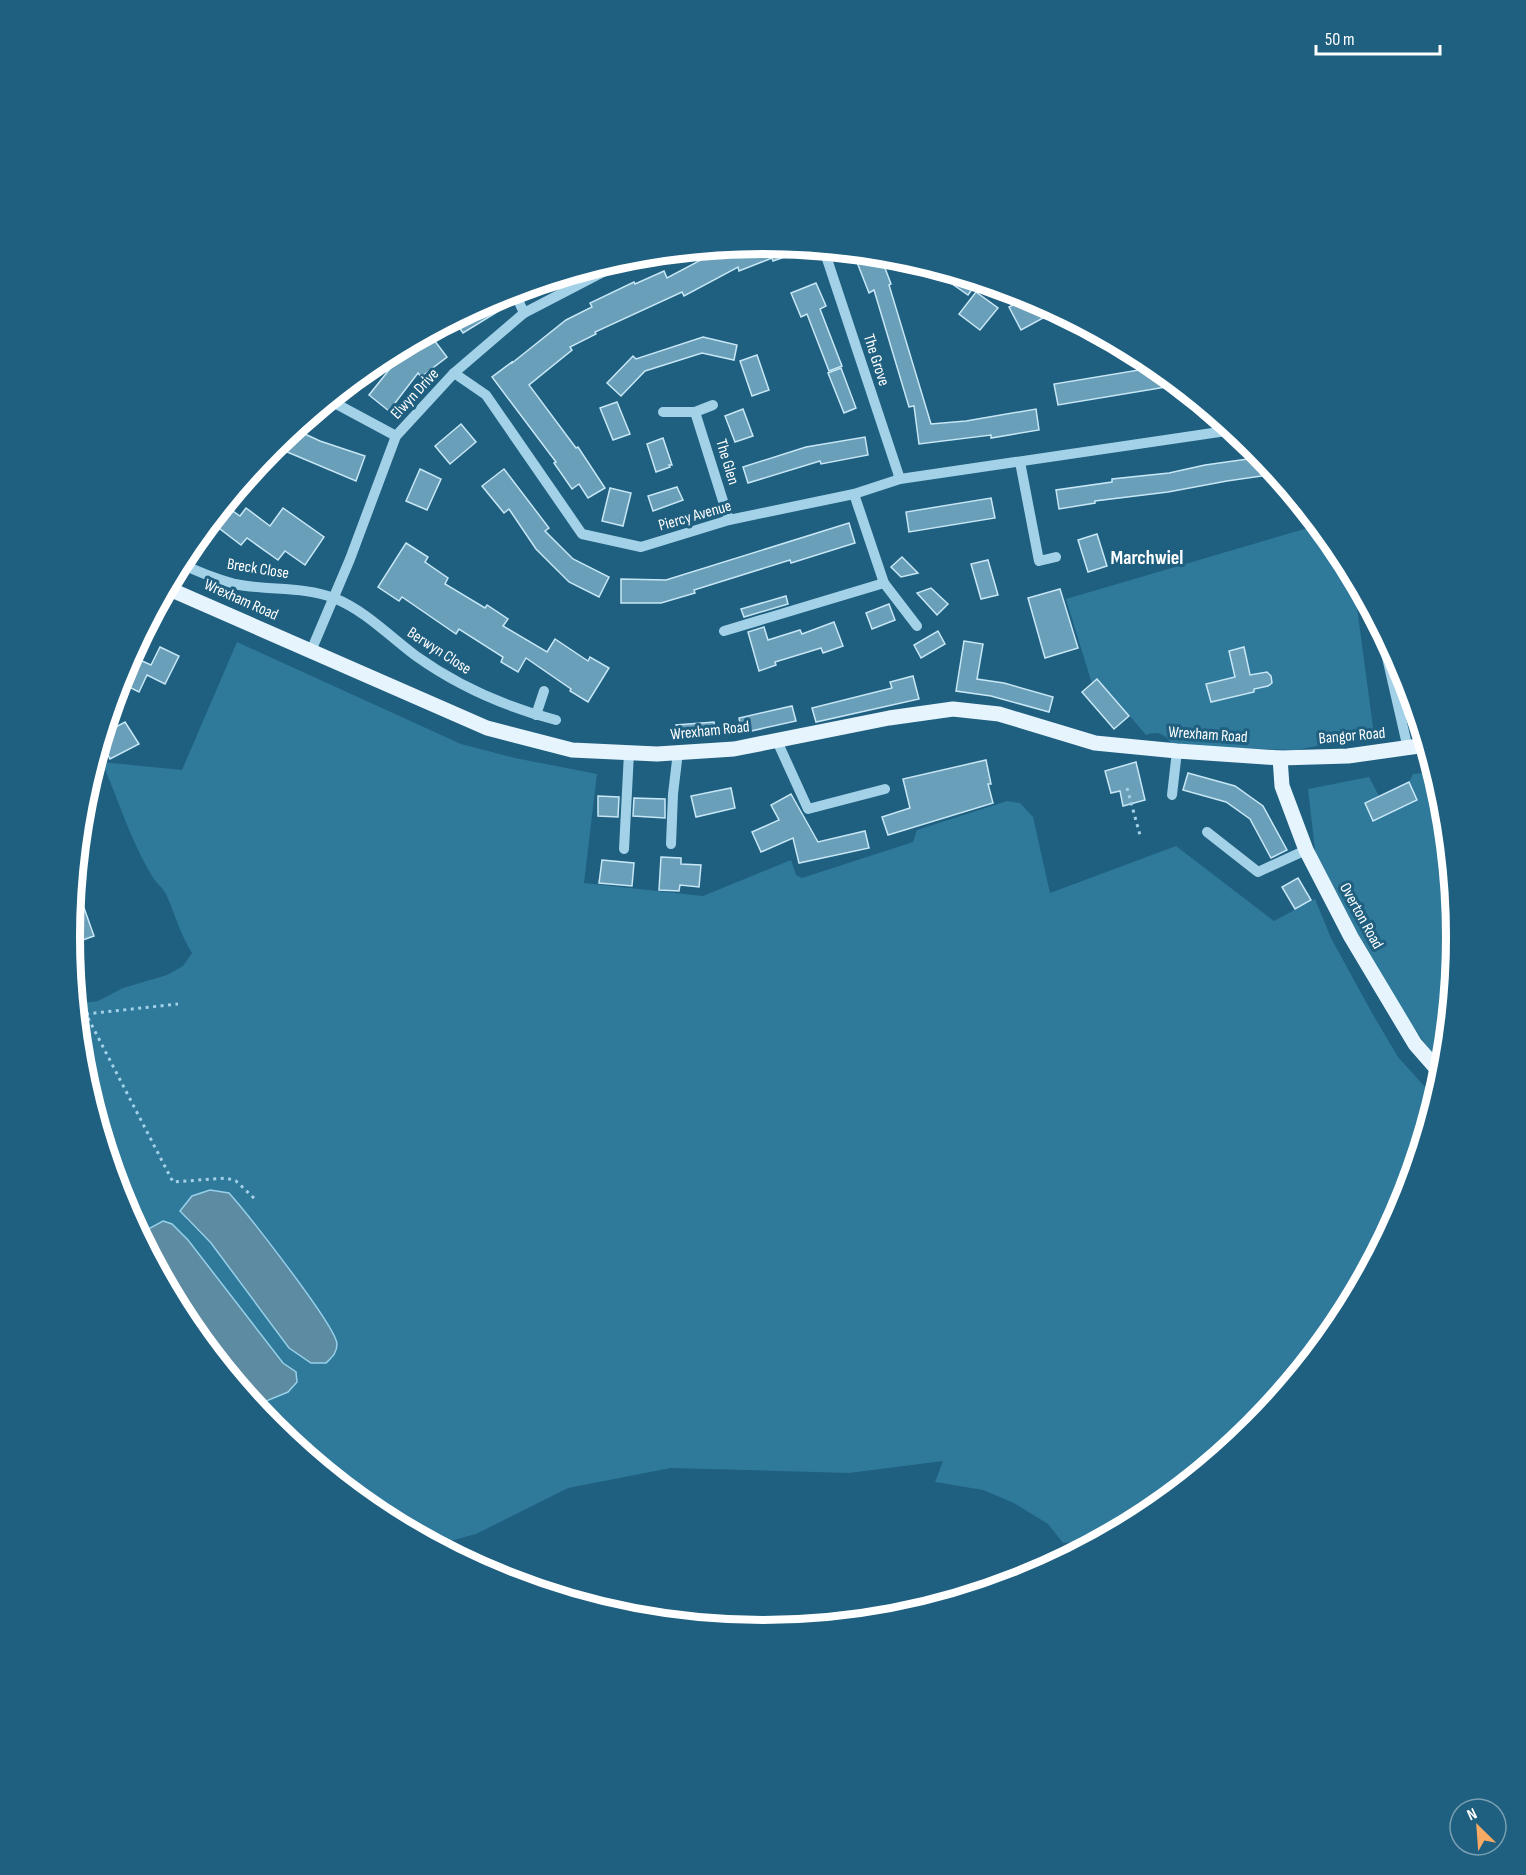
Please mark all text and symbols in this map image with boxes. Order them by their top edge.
scale bar [1316,18,1440,56]
text: 50 m [1325,29,1355,50]
street label: The Grove [859,332,893,388]
street label: Elwyn Drive [387,365,443,423]
street label: The Glen [711,437,743,487]
street label: Piercy Avenue [657,497,733,535]
district label: Marchwiel [1111,546,1183,570]
street label: Breck Close [226,555,290,583]
street label: Wrexham Road [201,575,281,625]
street label: Berwyn Close [403,623,475,679]
street label: Wrexham Road [670,717,750,745]
street label: Wrexham Road [1168,723,1248,747]
street label: Bangor Road [1318,724,1386,748]
street label: Overton Road [1335,880,1387,952]
north arrow [1448,1797,1508,1857]
text: N [1464,1804,1480,1825]

